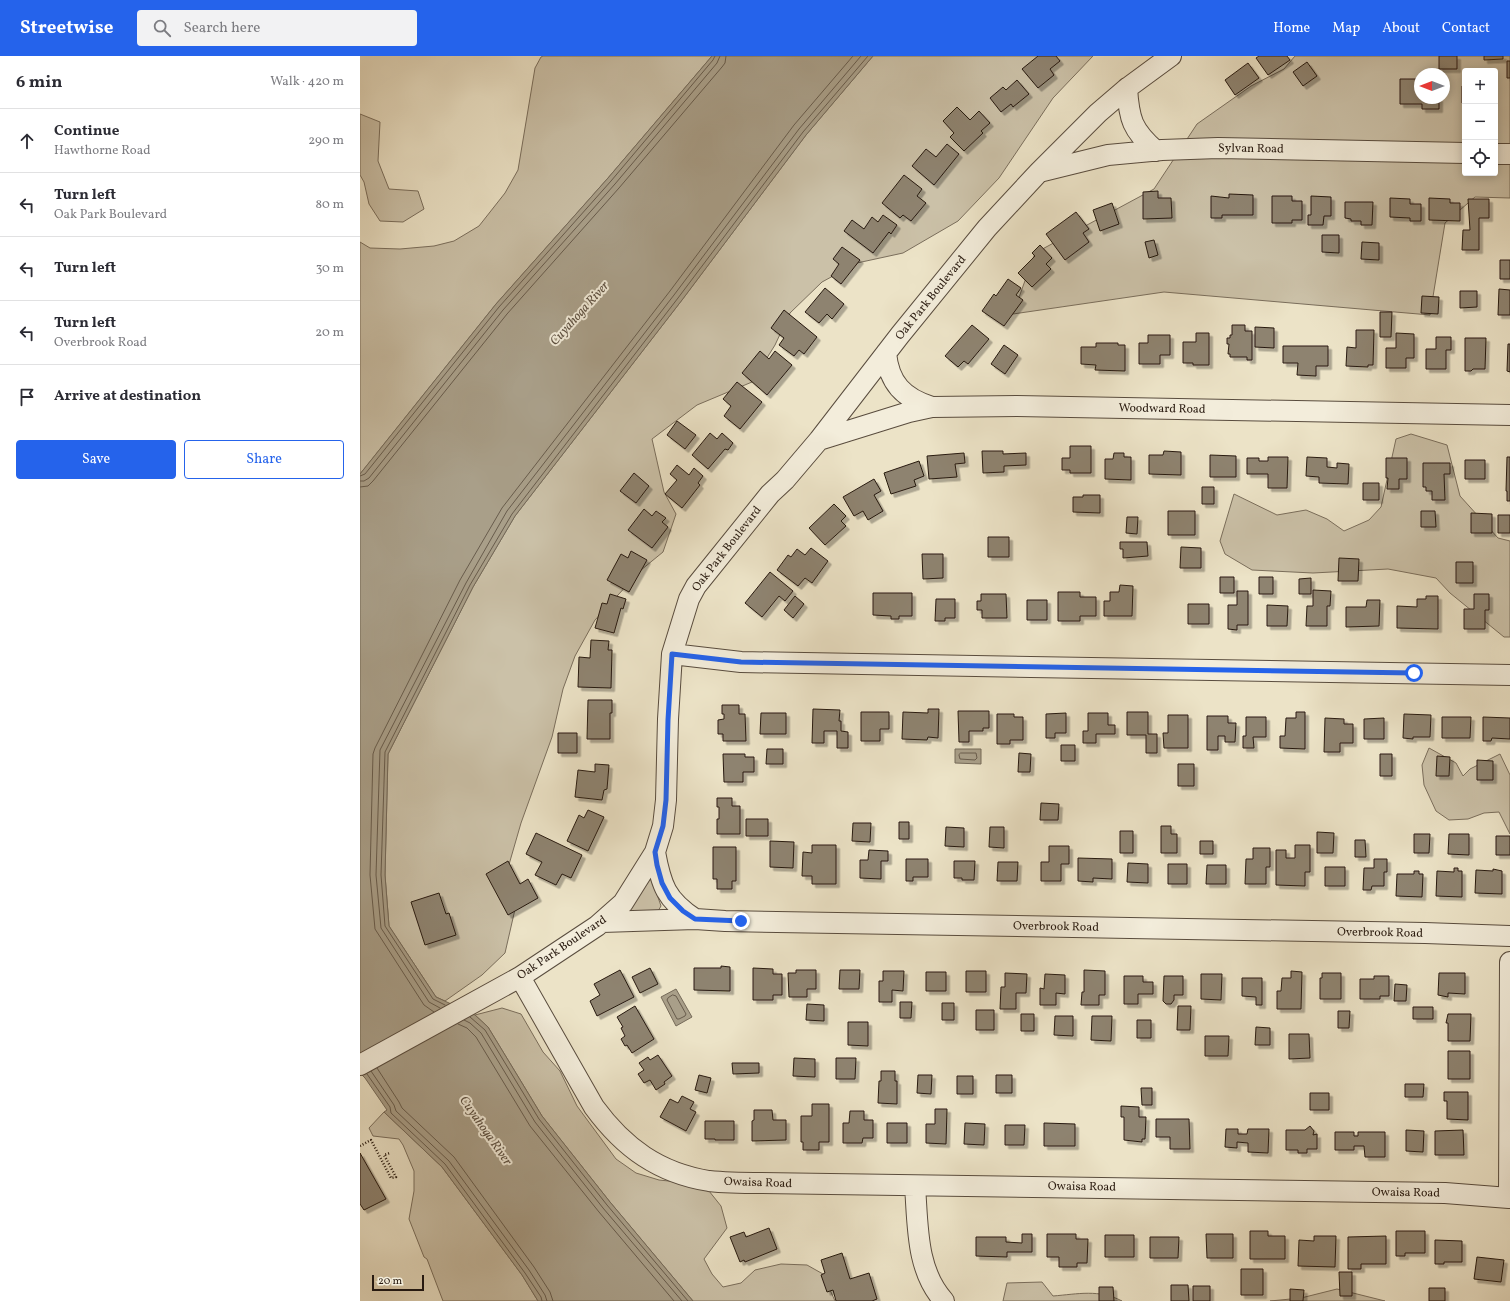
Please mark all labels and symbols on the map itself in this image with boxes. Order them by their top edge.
north arrow [1414,68,1450,104]
street label: Sylvan Road [1218,140,1284,158]
street label: Oak Park Boulevard [892,252,970,344]
water label: Cuyahoga River [546,278,614,350]
street label: Woodward Road [1118,400,1206,418]
street label: Oak Park Boulevard [689,503,766,595]
route start [1405,664,1423,682]
street label: Oak Park Boulevard [514,912,610,984]
route end [732,912,750,930]
street label: Overbrook Road [1013,918,1099,936]
street label: Overbrook Road [1337,924,1423,942]
water label: Cuyahoga River [454,1093,516,1169]
street label: Owaisa Road [724,1174,793,1192]
street label: Owaisa Road [1048,1178,1116,1196]
street label: Owaisa Road [1372,1184,1440,1202]
scale bar [372,1273,424,1292]

